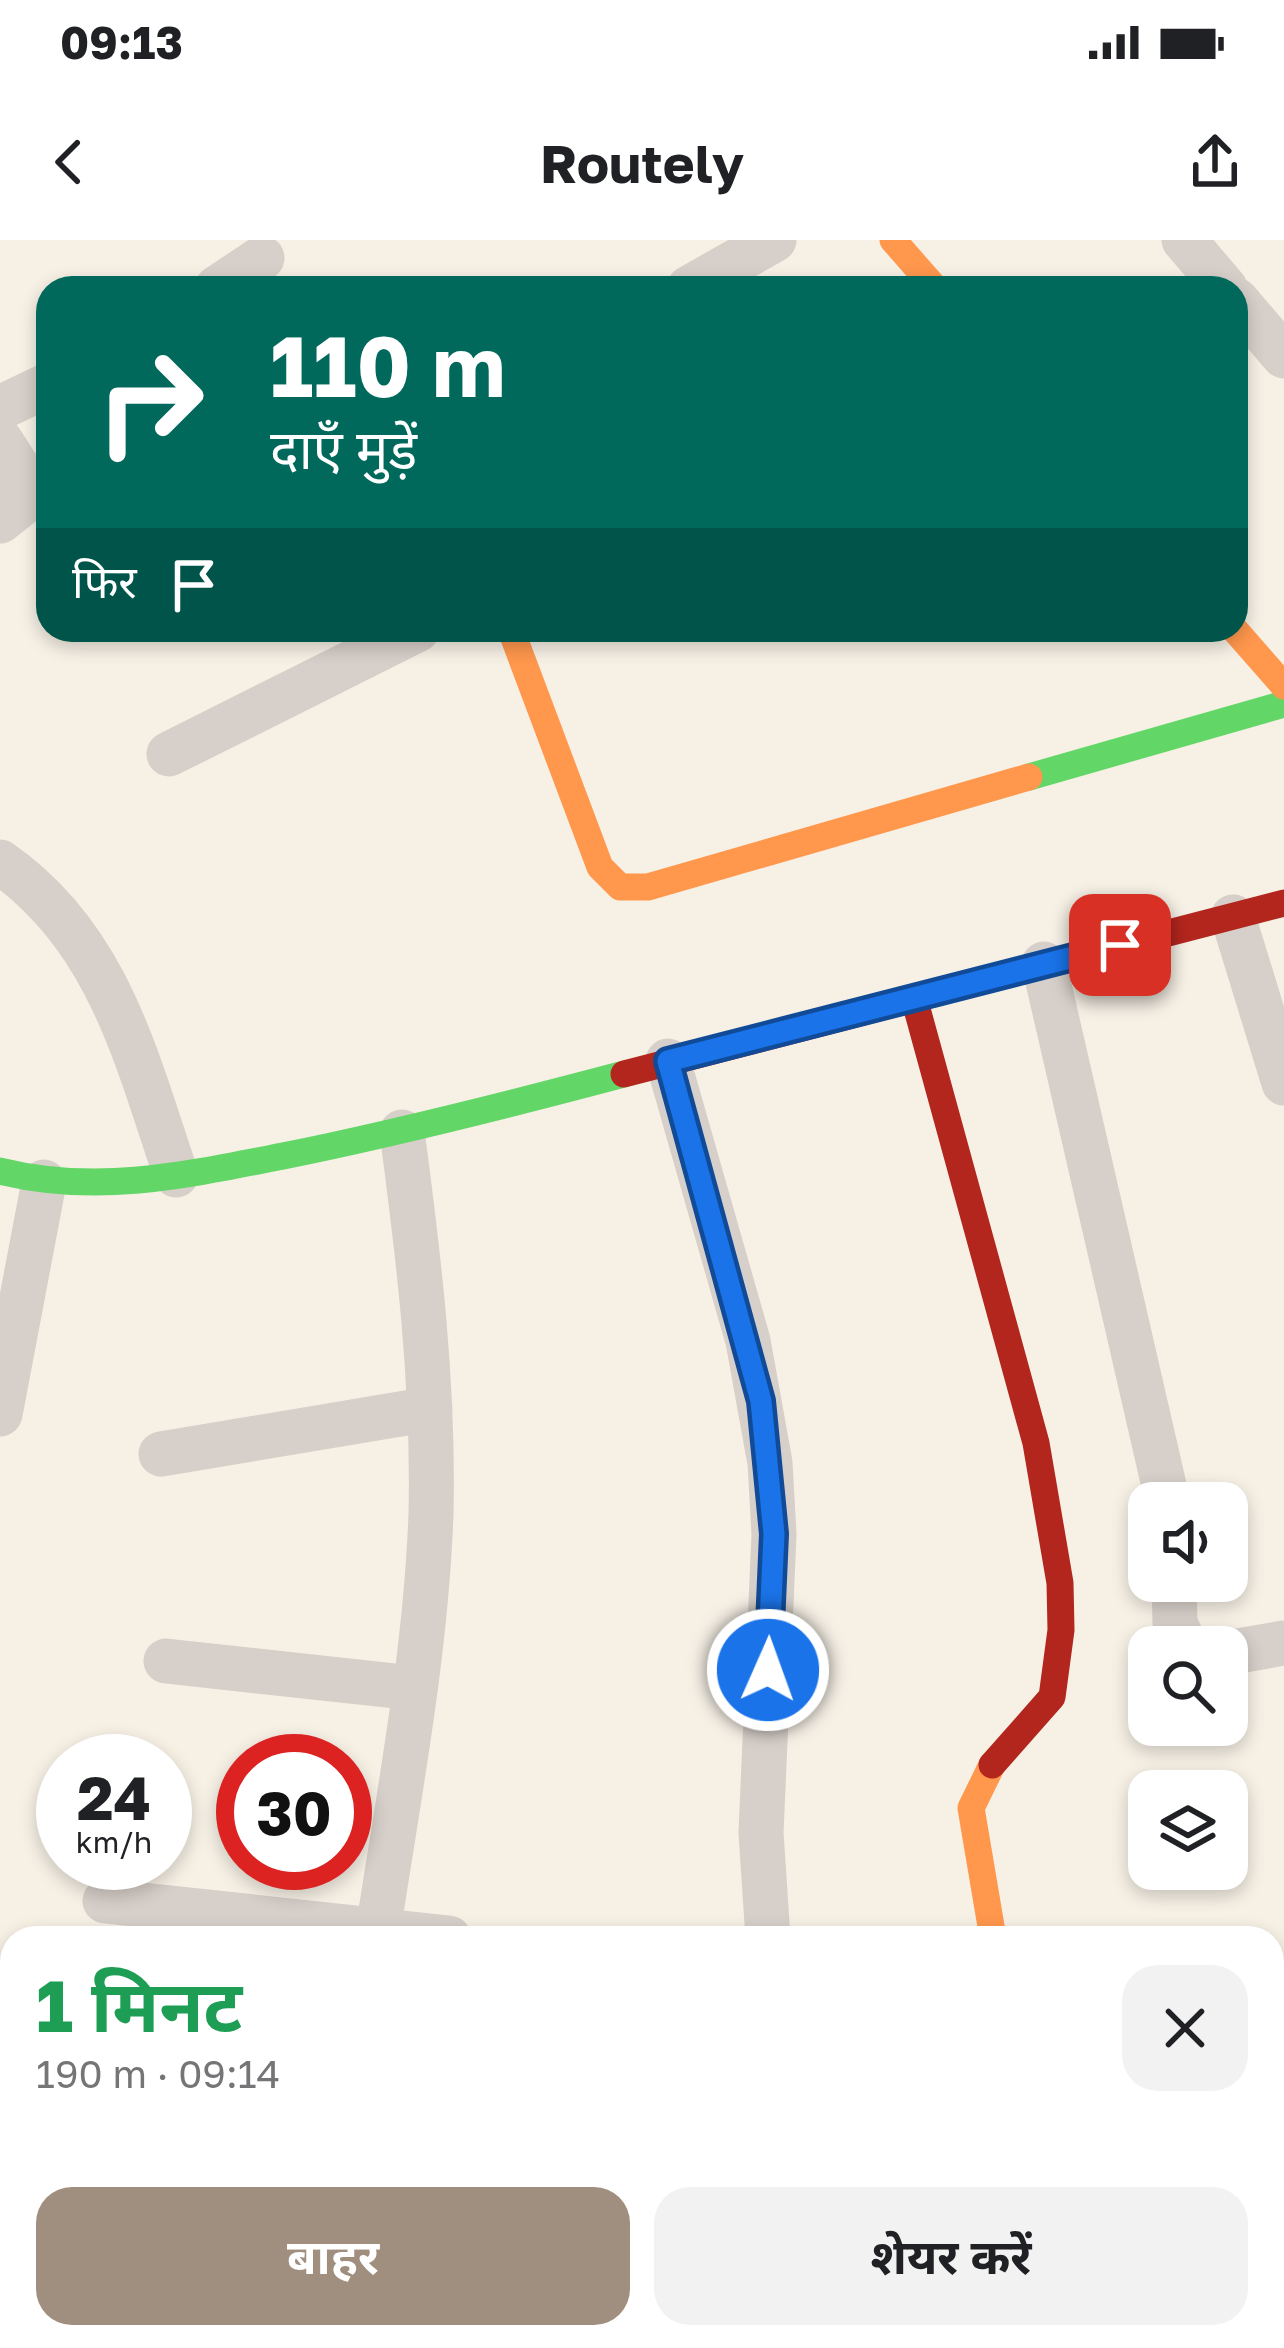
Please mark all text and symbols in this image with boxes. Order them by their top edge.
text: 09:13 [60,15,183,69]
icon: back [36,129,102,195]
icon: share [1182,129,1248,195]
text: Routely [540,130,744,195]
text: 110 m [270,315,506,415]
icon: right [72,324,228,480]
text: दाएँ मुड़ें [270,416,417,481]
icon: arrive [161,552,227,618]
text: फिर [72,554,137,608]
pin [1069,894,1171,996]
icon: arrive [1087,912,1153,978]
map controls [1128,1482,1248,1890]
button: sound [1128,1482,1248,1602]
position arrow [705,1607,831,1733]
button: search [1128,1626,1248,1746]
speed limit sign: 30 [216,1734,372,1890]
text: 24 [77,1761,151,1833]
button: layers [1128,1770,1248,1890]
text: km/h [76,1824,152,1860]
text: 1 मिनट [36,1961,242,2048]
button: close [1122,1965,1248,2091]
text: 190 m · 09:14 [36,2050,280,2097]
button: बाहर [36,2187,630,2325]
button: शेयर करें [654,2187,1248,2325]

